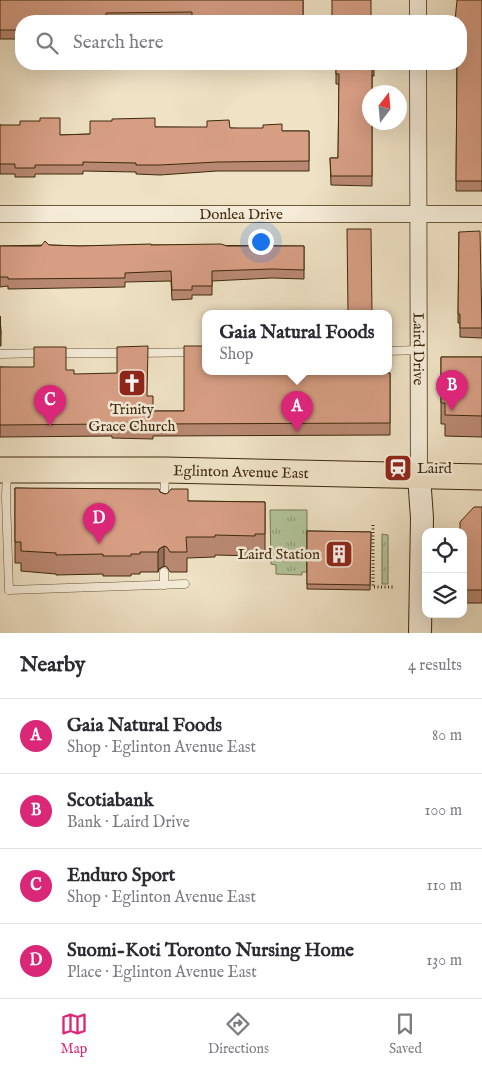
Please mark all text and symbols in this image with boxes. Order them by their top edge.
search box [15,15,467,70]
icon: search [33,29,61,57]
text: Search here [73,31,164,55]
north arrow [362,85,407,130]
street label: Donlea Drive [199,205,283,224]
your location [248,229,274,255]
popup [202,310,392,375]
street label: Laird Drive [409,313,428,386]
text: Gaia Natural Foods [220,321,374,345]
text: Shop [220,345,253,365]
church icon: Trinity Grace Church [117,368,147,398]
pin: B [436,370,468,411]
pin: C [34,385,66,426]
pin: A [281,391,313,432]
place label: Trinity Grace Church [89,400,175,436]
station icon: Laird [383,453,413,483]
place label: Laird [417,459,453,478]
street label: Eglinton Avenue East [173,461,309,483]
pin: D [83,503,115,544]
map controls [422,528,467,618]
button: locate [422,528,467,573]
building icon: Laird Station [324,539,354,569]
place label: Laird Station [238,545,320,564]
button: layers [422,573,467,618]
text: Nearby [20,652,85,679]
text: 4 results [408,656,462,676]
text: Gaia Natural Foods [67,714,222,738]
text: A [31,726,41,746]
text: 80 m [432,726,462,746]
text: Shop · Eglinton Avenue East [67,738,256,758]
text: Scotiabank [67,789,154,813]
text: B [31,801,41,821]
text: 100 m [425,801,462,821]
text: Bank · Laird Drive [67,813,190,833]
text: Enduro Sport [67,864,175,888]
text: C [30,876,42,896]
text: 110 m [426,876,462,896]
text: Shop · Eglinton Avenue East [67,888,256,908]
text: Suomi-Koti Toronto Nursing Home [67,939,354,963]
text: D [30,951,42,971]
text: 130 m [426,951,462,971]
text: Place · Eglinton Avenue East [67,963,257,983]
tab: Map [60,1010,88,1058]
tab: Directions [208,1010,269,1058]
tab: Saved [389,1010,422,1058]

